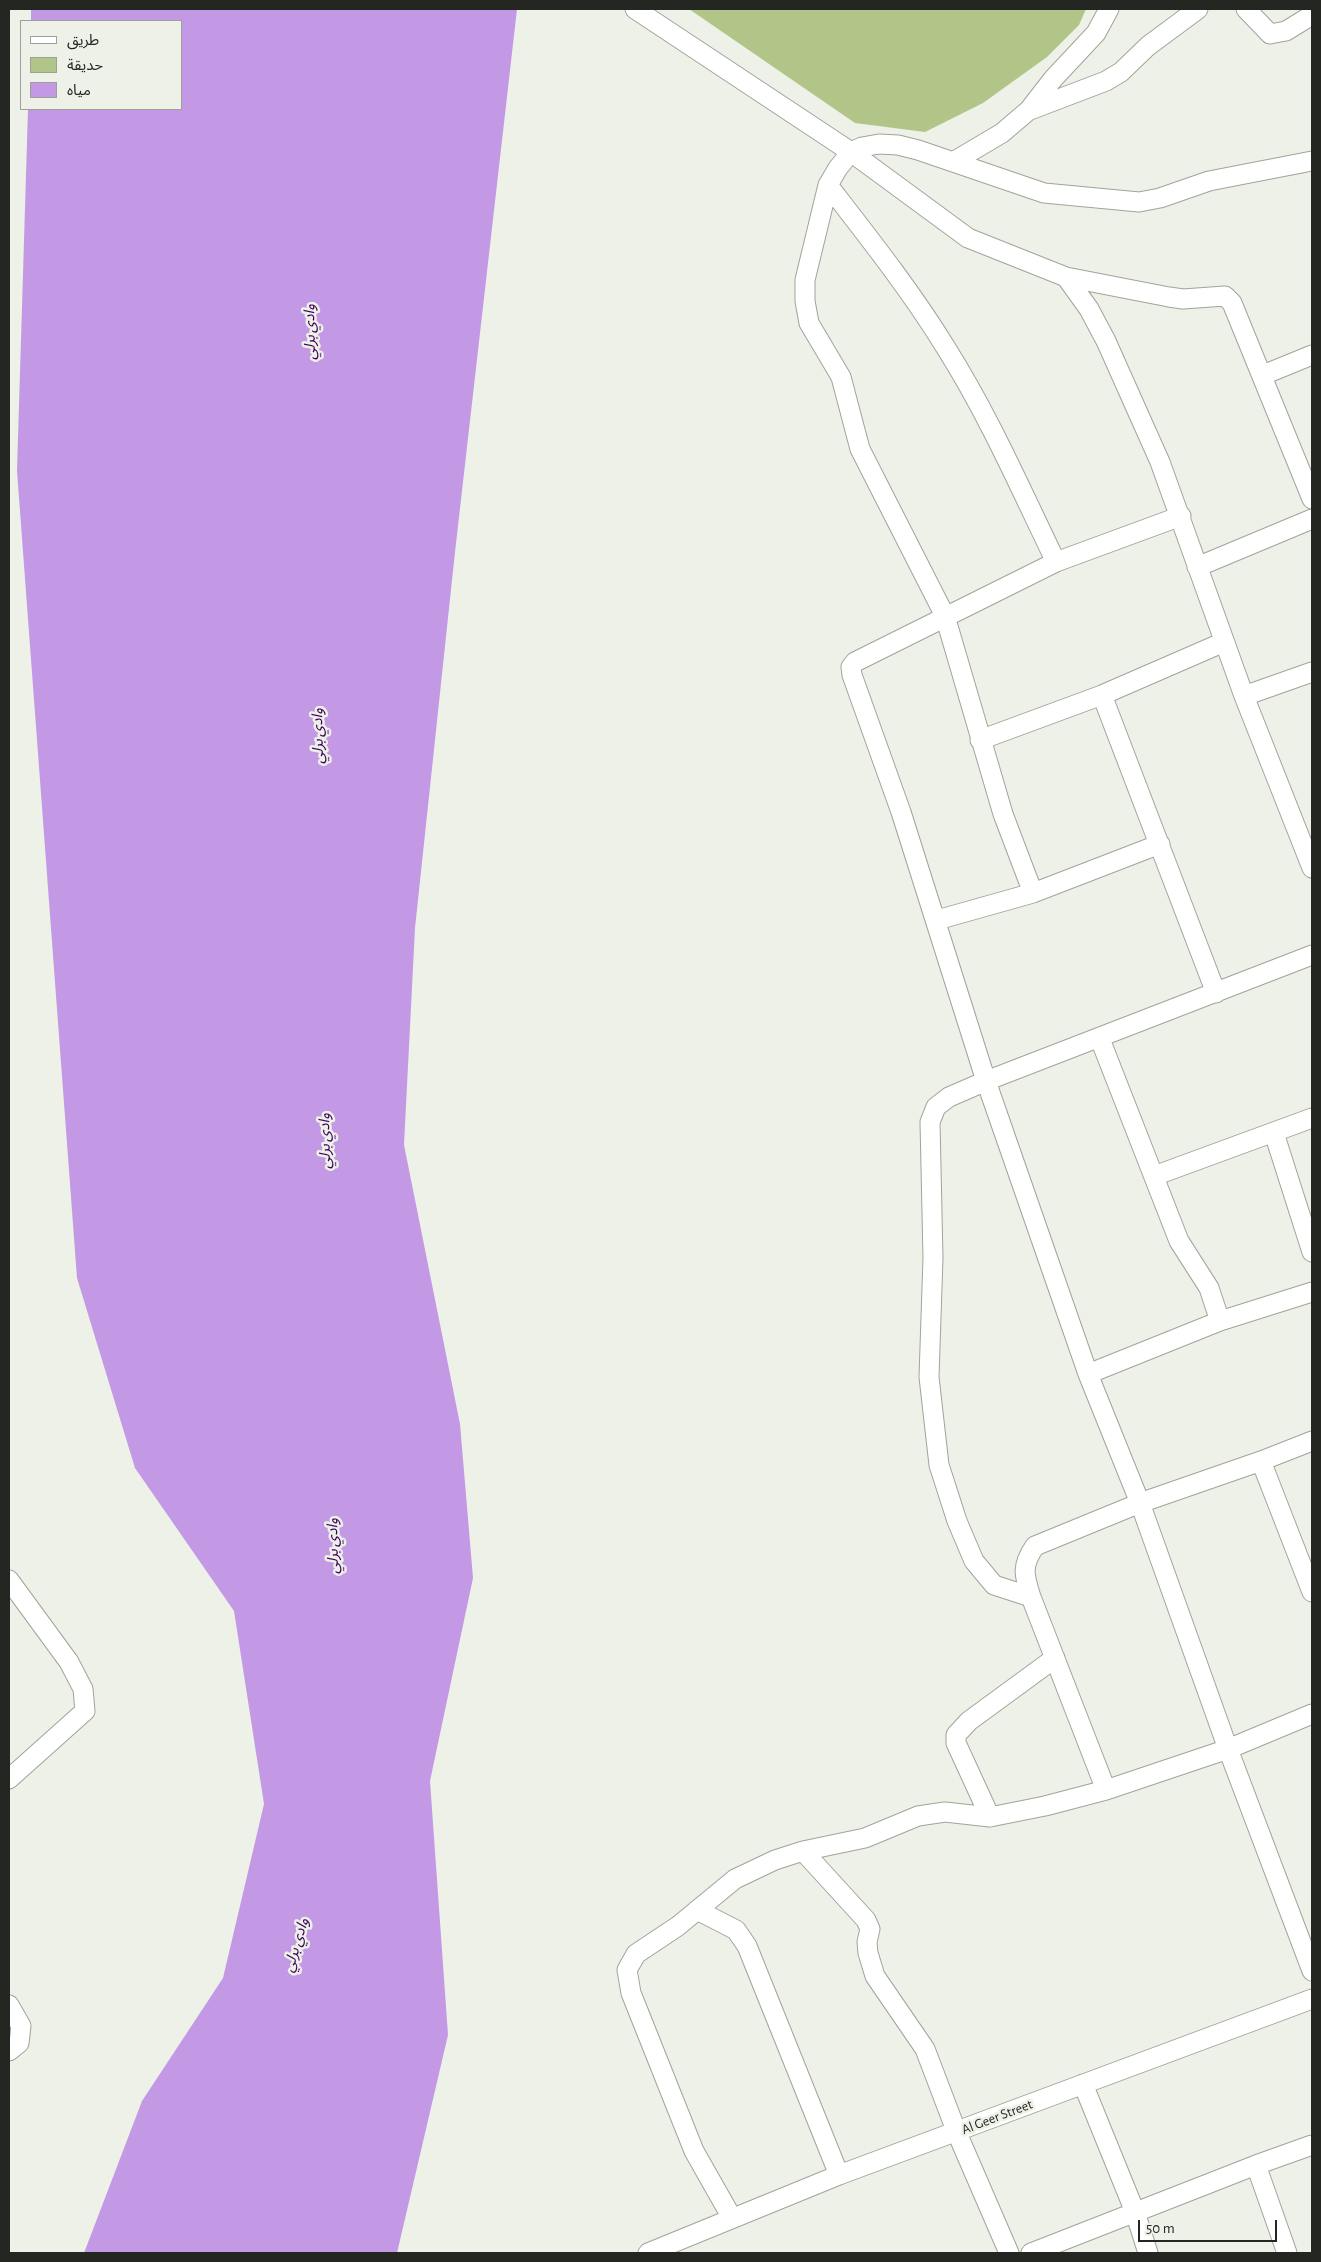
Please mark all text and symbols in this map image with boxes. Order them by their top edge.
legend [20,20,182,110]
text: طريق [67,33,99,48]
text: حديقة [67,58,103,73]
text: مياه [67,83,91,98]
water label: وادي برلي [301,304,319,360]
water label: وادي برلي [309,708,327,764]
water label: وادي برلي [316,1113,334,1169]
water label: وادي برلي [324,1518,342,1574]
water label: وادي برلي [279,1916,313,1974]
street label: Al Geer Street [959,2096,1035,2138]
scale bar [1141,2210,1280,2242]
text: 50 m [1146,2221,1175,2236]

